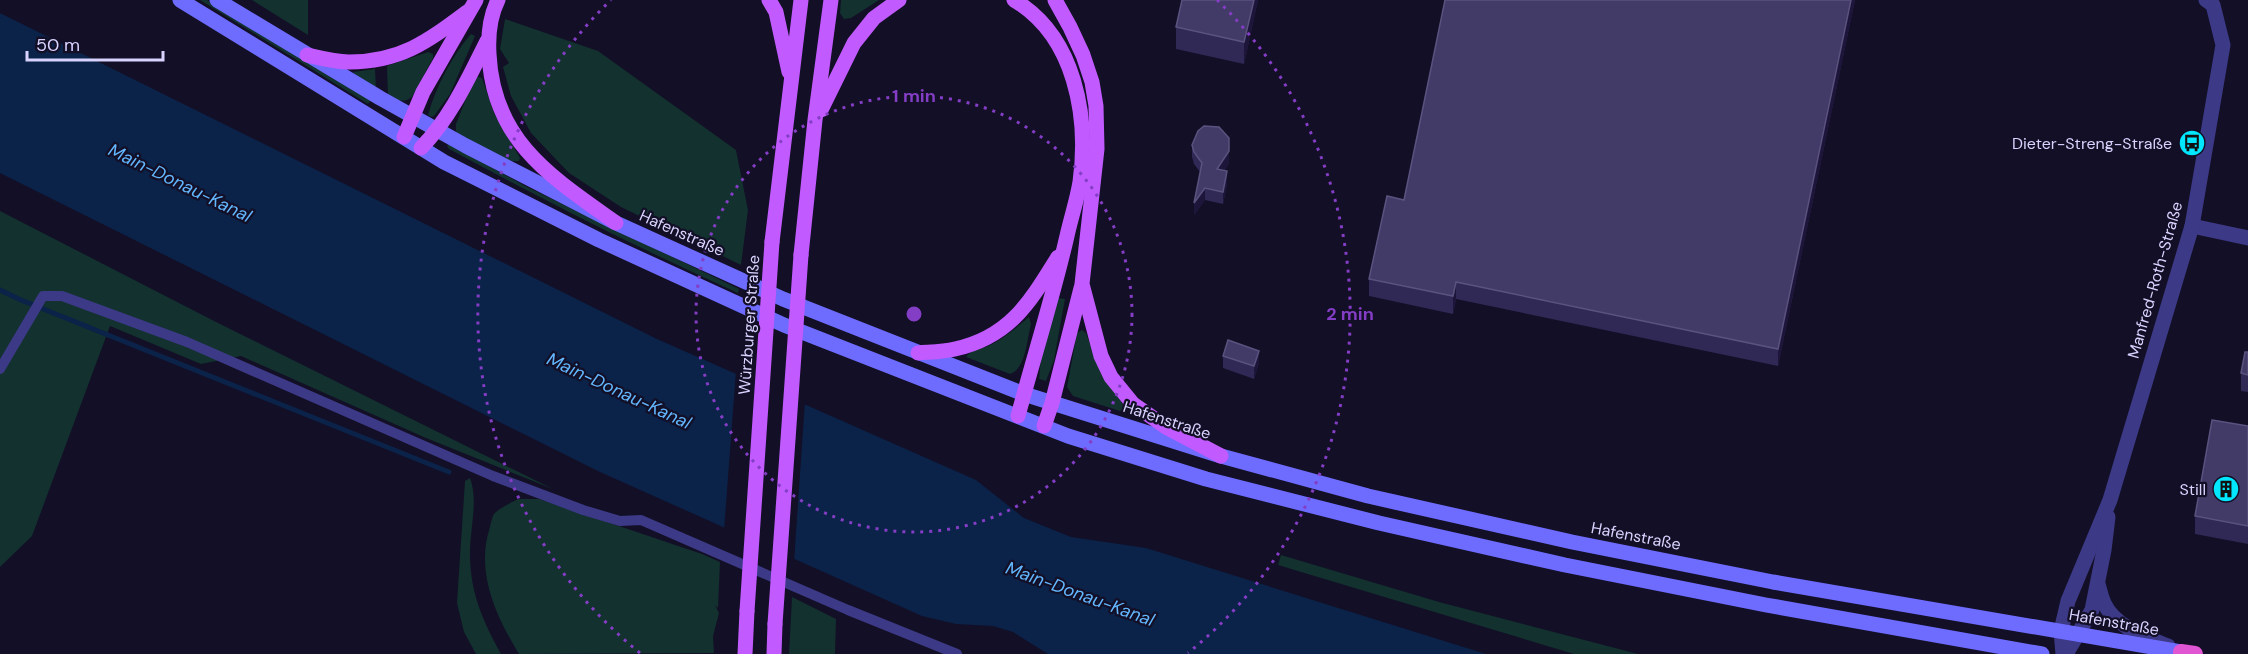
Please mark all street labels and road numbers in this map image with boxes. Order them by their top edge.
street label: Manfred-Roth-Straße [2123,199,2187,361]
street label: Hafenstraße [636,205,728,261]
street label: Würzburger Straße [734,254,764,396]
street label: Hafenstraße [1120,396,1214,444]
street label: Hafenstraße [1589,517,1683,555]
street label: Hafenstraße [2067,604,2161,640]

